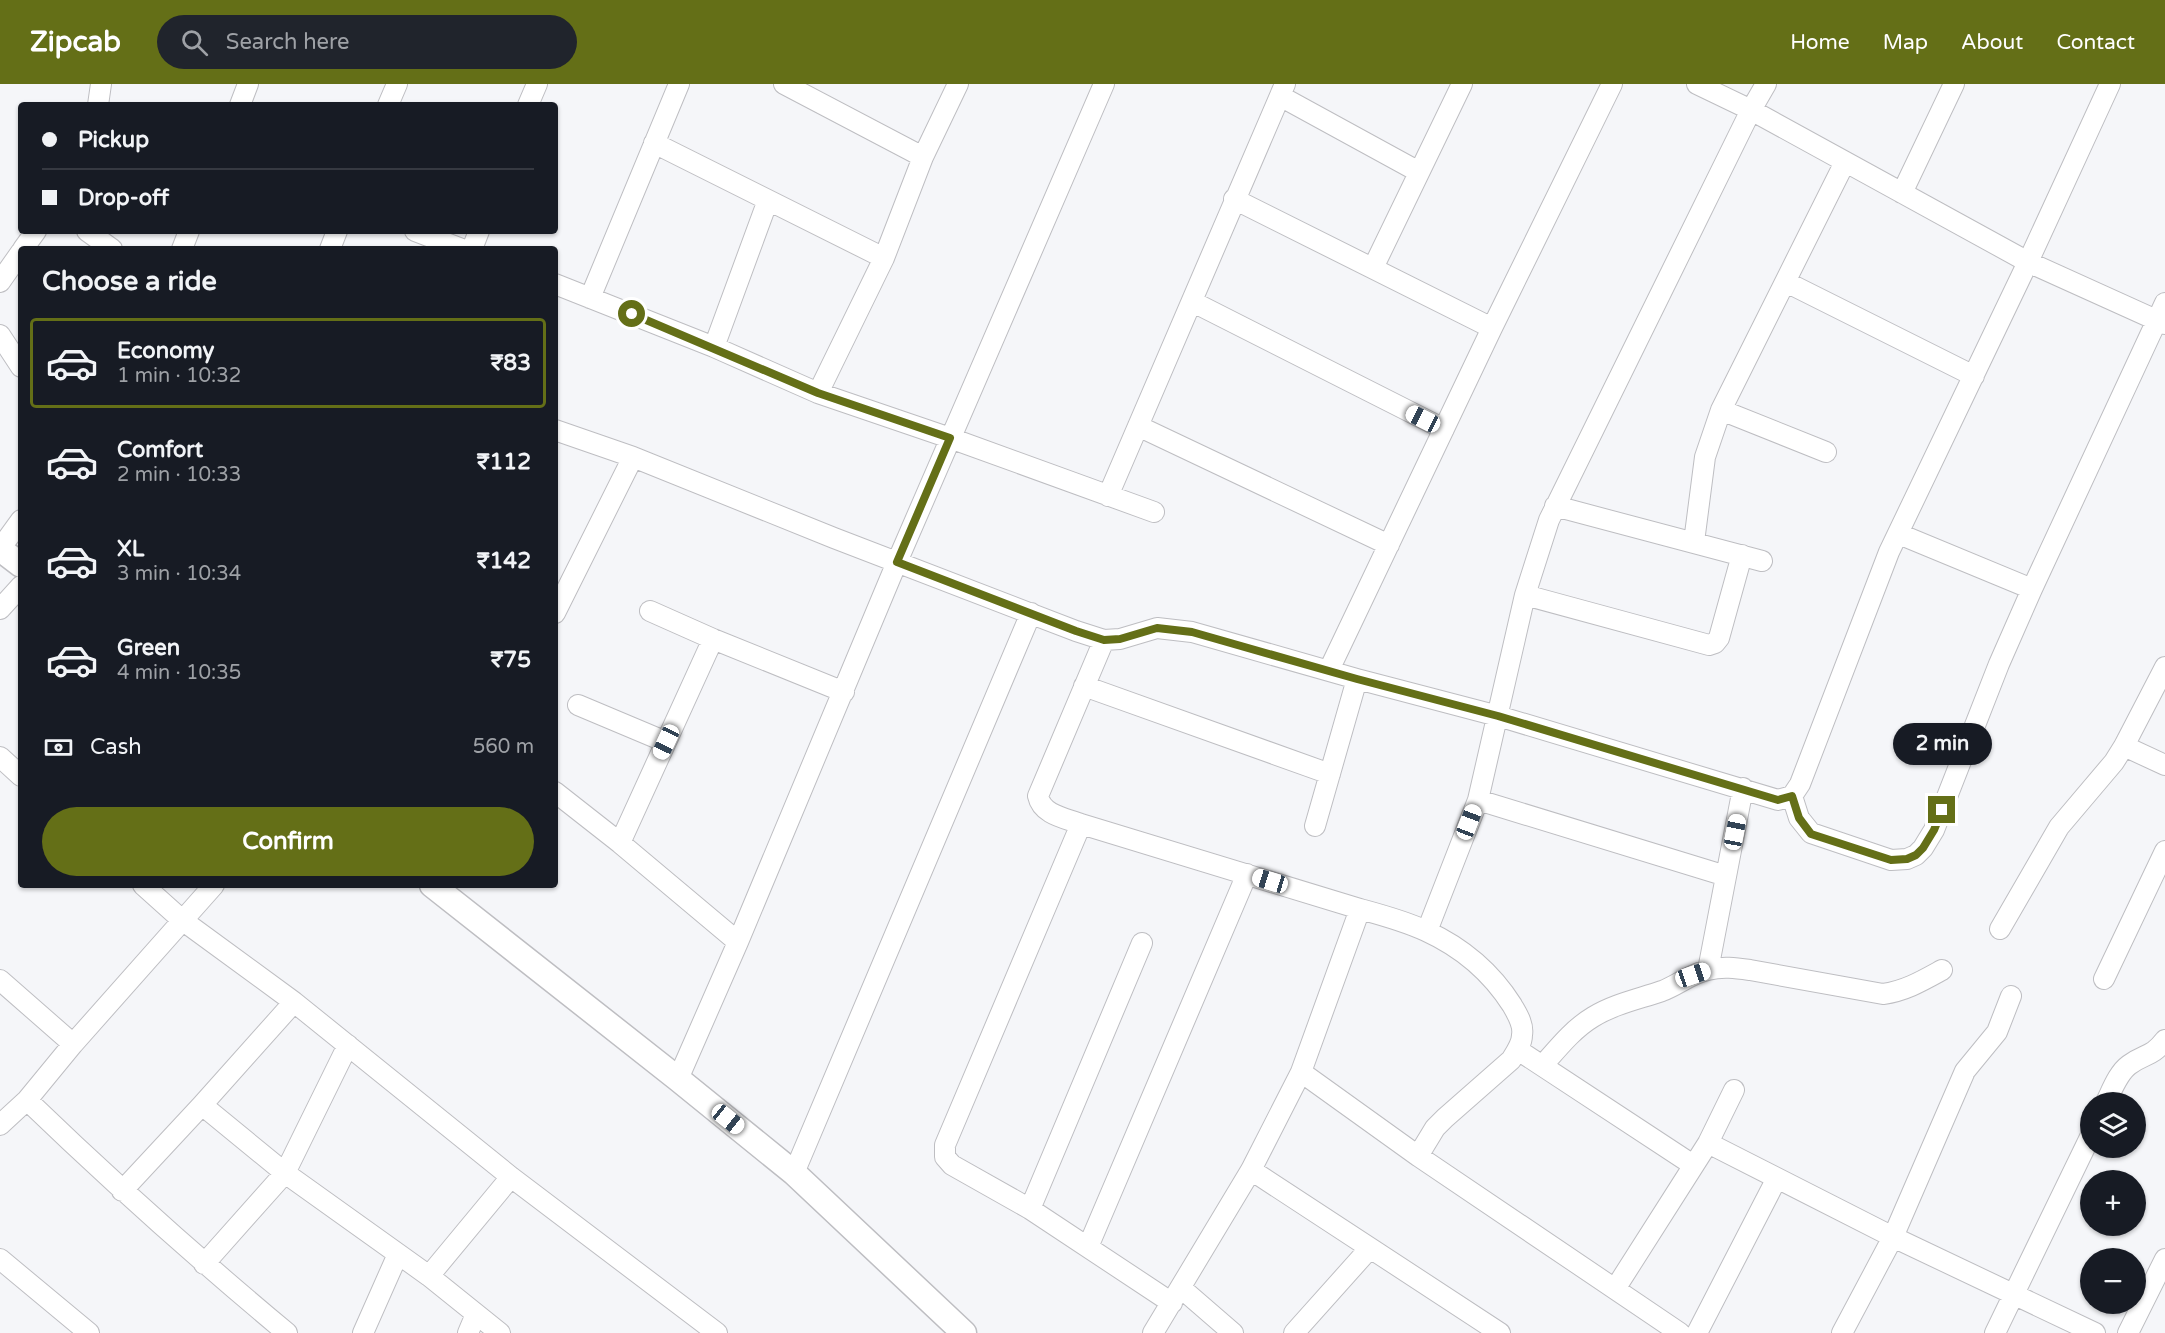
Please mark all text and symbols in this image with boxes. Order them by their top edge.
search box [157,15,577,69]
text: Zipcab [30,25,121,59]
icon: search [178,26,211,59]
text: Search here [226,29,350,55]
text: Home [1790,30,1850,55]
text: Map [1883,30,1928,55]
text: About [1961,30,2023,55]
text: Contact [2056,30,2135,55]
text: Pickup [78,127,149,153]
text: Drop-off [78,185,169,211]
text: Choose a ride [42,265,217,298]
route start [618,300,645,327]
icon: car [45,336,99,390]
text: Economy [117,338,214,364]
text: ₹83 [490,350,531,376]
text: 1 min · 10:32 [117,364,241,388]
car [1403,403,1443,435]
icon: car [45,435,99,489]
text: Comfort [117,437,203,463]
text: ₹112 [477,449,531,475]
text: 2 min · 10:33 [117,463,241,487]
icon: car [45,534,99,588]
text: XL [117,536,144,562]
text: ₹142 [477,548,531,574]
text: 3 min · 10:34 [117,562,241,586]
icon: car [45,633,99,687]
text: Green [117,635,180,661]
text: ₹75 [490,647,531,673]
text: 4 min · 10:35 [117,661,241,685]
car [650,722,682,762]
callout: 2 min [1892,723,1992,765]
icon: cash [42,731,75,764]
text: 2 min [1916,732,1969,756]
text: Cash [90,734,142,760]
text: 560 m [473,735,534,759]
route end [1928,796,1955,823]
car [1454,802,1484,842]
button: Confirm [42,807,534,876]
car [1723,813,1747,851]
car [1250,867,1290,895]
car [1673,961,1713,989]
map controls [2080,1092,2146,1314]
button: layers [2080,1092,2146,1158]
car [708,1101,748,1137]
button: + [2080,1170,2146,1236]
button: − [2080,1248,2146,1314]

